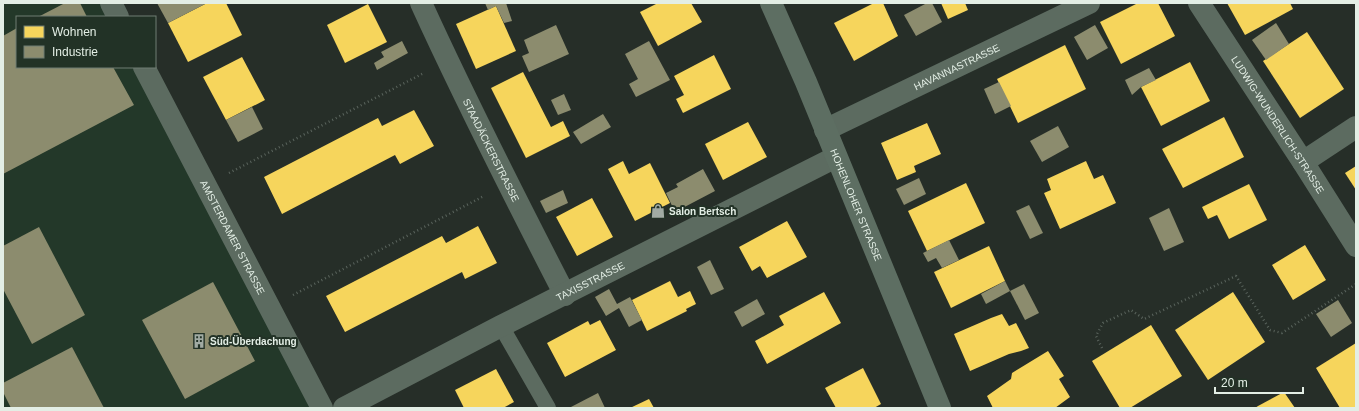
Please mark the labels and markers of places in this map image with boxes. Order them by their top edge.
shop icon: Salon Bertsch [650,203,666,219]
place label: Salon Bertsch [669,206,736,217]
building icon: Süd-Überdachung [191,333,207,349]
place label: Süd-Überdachung [210,335,297,347]

